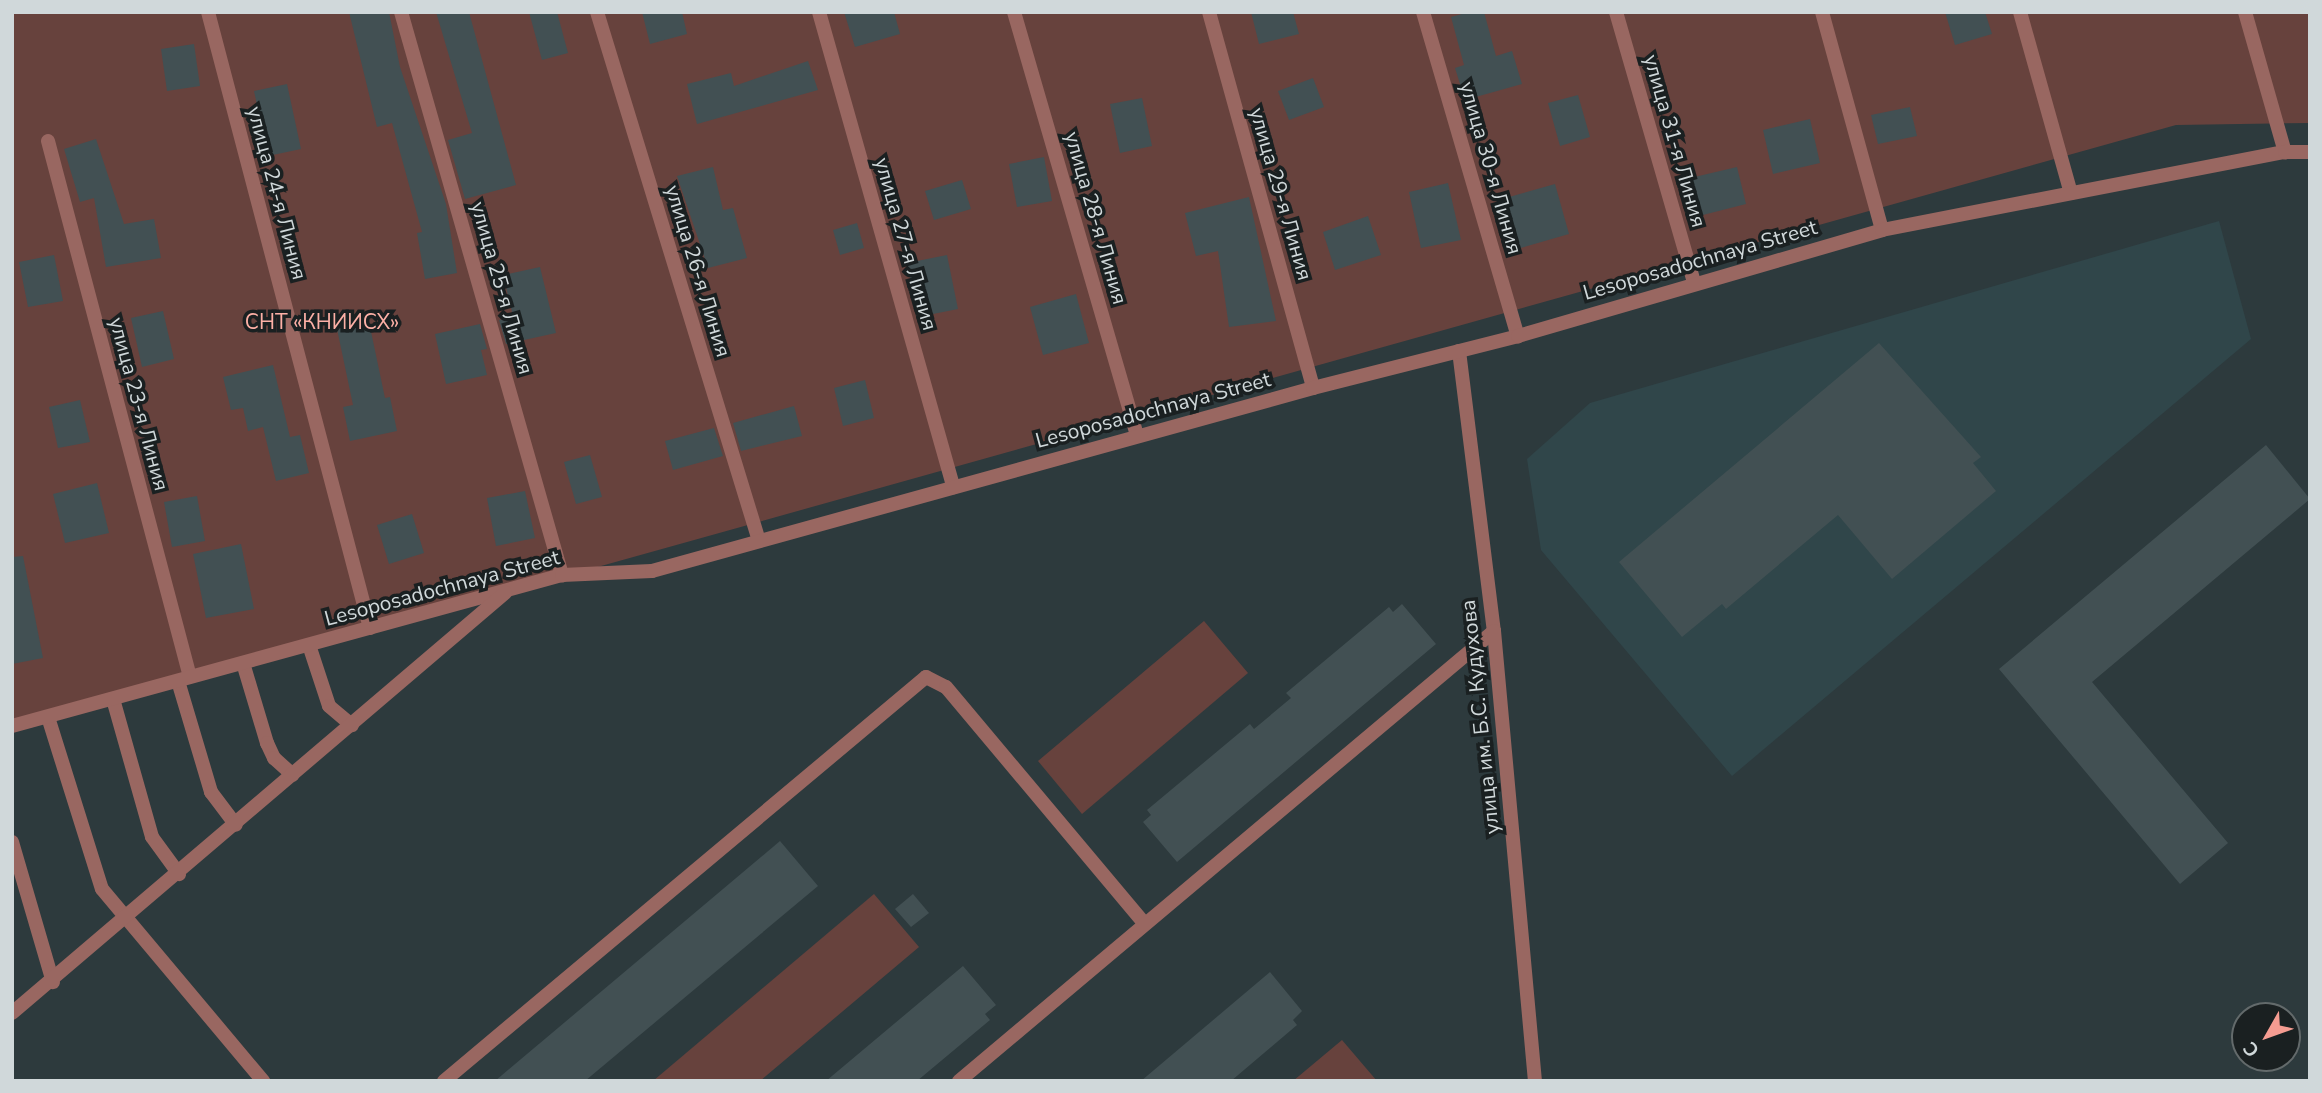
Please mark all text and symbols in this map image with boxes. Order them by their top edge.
street label: улица 31-я Линия [1638,52,1712,230]
street label: улица 30-я Линия [1454,79,1528,257]
street label: улица 24-я Линия [242,104,312,282]
street label: улица 29-я Линия [1244,105,1318,283]
street label: улица 28-я Линия [1059,129,1133,307]
street label: улица 27-я Линия [869,155,943,333]
street label: улица 26-я Линия [660,182,736,360]
street label: улица 25-я Линия [465,199,539,377]
street label: Lesoposadochnaya Street [1580,214,1820,306]
park label: СНТ «КНИИСХ» [245,309,399,335]
street label: улица 23-я Линия [104,315,174,493]
street label: Lesoposadochnaya Street [1033,366,1273,454]
street label: Lesoposadochnaya Street [322,544,562,632]
street label: улица им. Б.С. Кудухова [1455,599,1505,835]
north arrow [2231,1002,2301,1072]
text: С [2237,1036,2266,1063]

